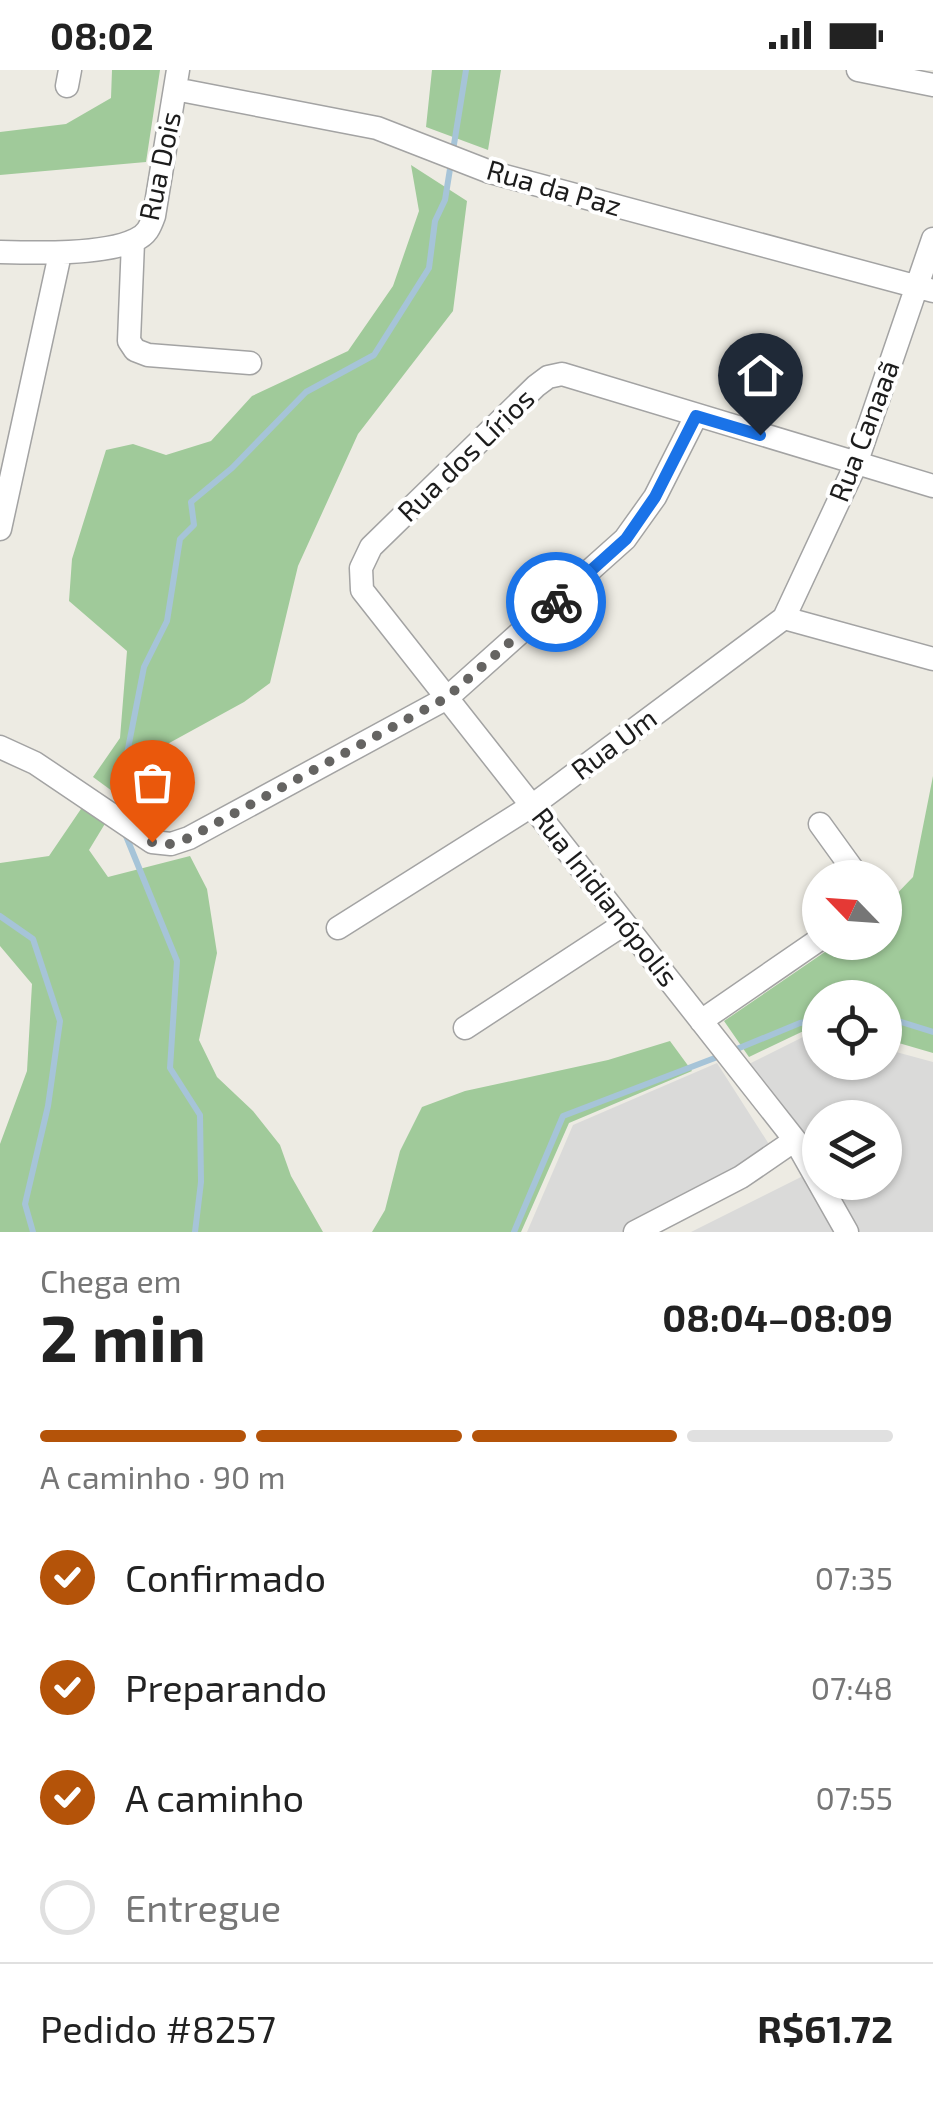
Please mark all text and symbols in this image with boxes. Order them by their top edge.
text: 08:02 [50,12,153,58]
street label: Rua Dois [131,108,187,223]
street label: Rua da Paz [483,152,626,222]
pin [718,333,803,436]
icon: home [733,348,788,403]
street label: Rua Canaaã [821,355,906,506]
street label: Rua dos Lírios [390,381,541,528]
courier [506,552,606,652]
icon: bike [529,575,584,630]
street label: Rua Um [564,700,663,786]
pin [110,740,195,843]
icon: bag [125,755,180,810]
street label: Rua Inidianópolis [525,800,686,993]
north arrow [802,860,902,960]
map controls [802,860,902,1200]
button: locate [802,980,902,1080]
button: layers [802,1100,902,1200]
text: Chega em [40,1261,182,1299]
text: 08:04–08:09 [662,1294,893,1340]
text: 2 min [40,1297,206,1375]
text: A caminho · 90 m [40,1457,285,1495]
icon: check [40,1550,95,1605]
text: Confirmado [125,1554,326,1600]
text: 07:35 [815,1558,893,1596]
icon: check [40,1660,95,1715]
text: Preparando [125,1664,327,1710]
text: 07:48 [811,1668,893,1706]
icon: check [40,1770,95,1825]
text: A caminho [125,1774,304,1820]
text: 07:55 [815,1778,893,1816]
text: Entregue [125,1884,281,1930]
text: Pedido #8257 [40,2005,276,2051]
text: R$61.72 [757,2005,893,2051]

